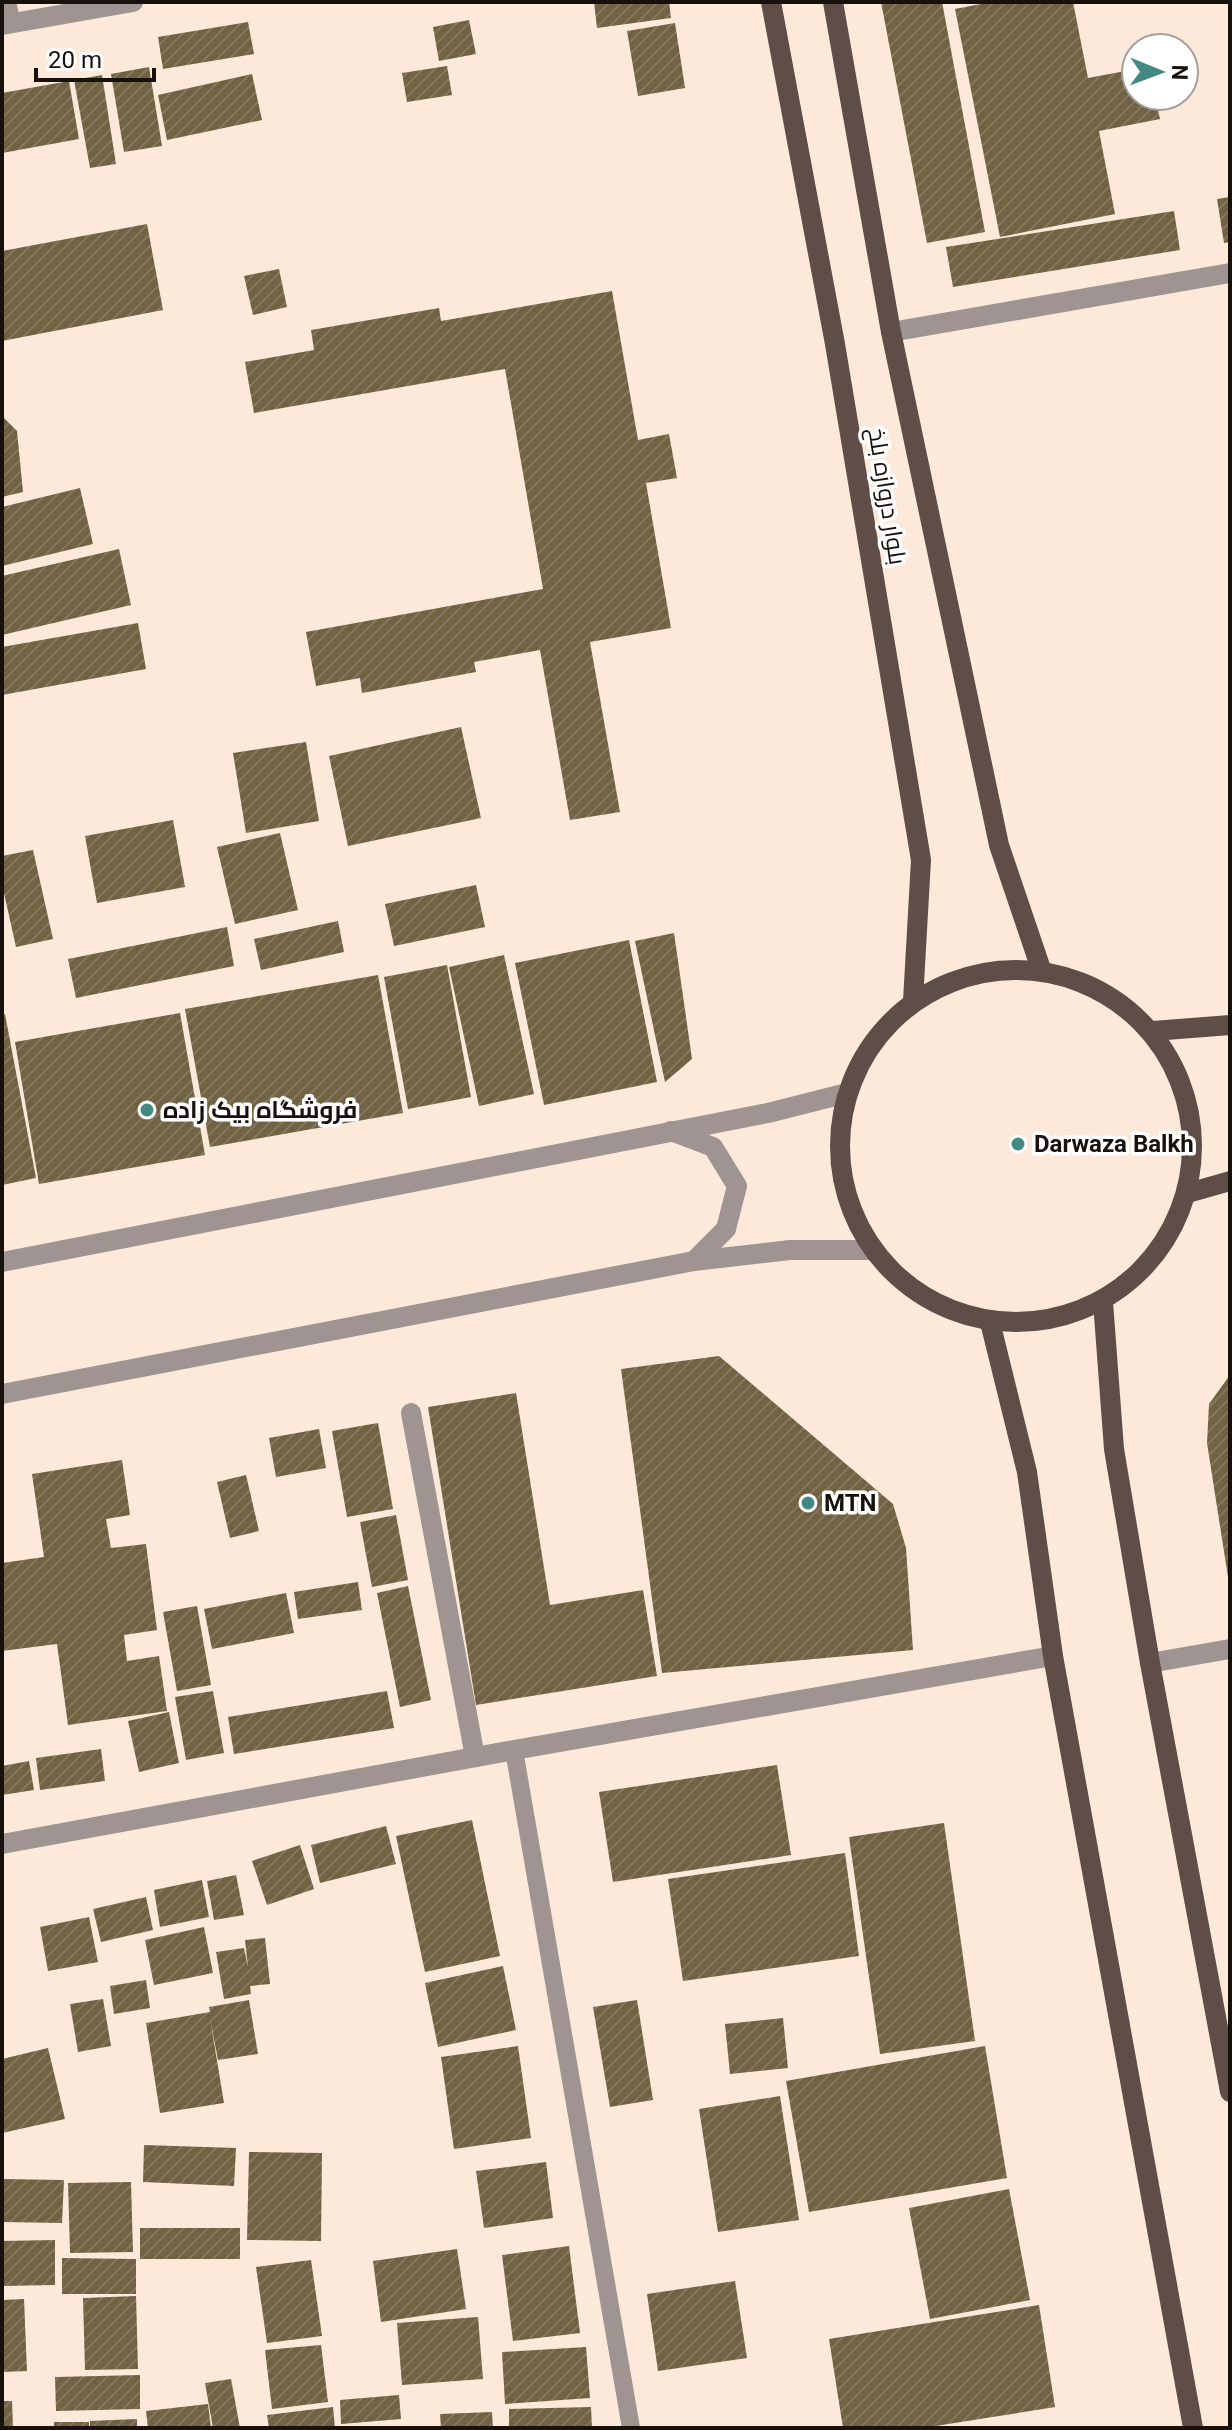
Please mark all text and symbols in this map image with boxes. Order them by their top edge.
scale bar [36,32,154,82]
north arrow [1120,32,1200,112]
text: 20 m [48,46,102,74]
text: N [1167,64,1192,80]
street label: بلوار دروازه بلخ [860,425,912,567]
place label: فروشگاه بیک زاده [163,1096,357,1124]
marker: فروشگاه بیک زاده [138,1101,156,1119]
place label: Darwaza Balkh [1034,1130,1194,1158]
marker: Darwaza Balkh [1009,1135,1027,1153]
place label: MTN [824,1489,876,1517]
marker: MTN [799,1494,817,1512]

